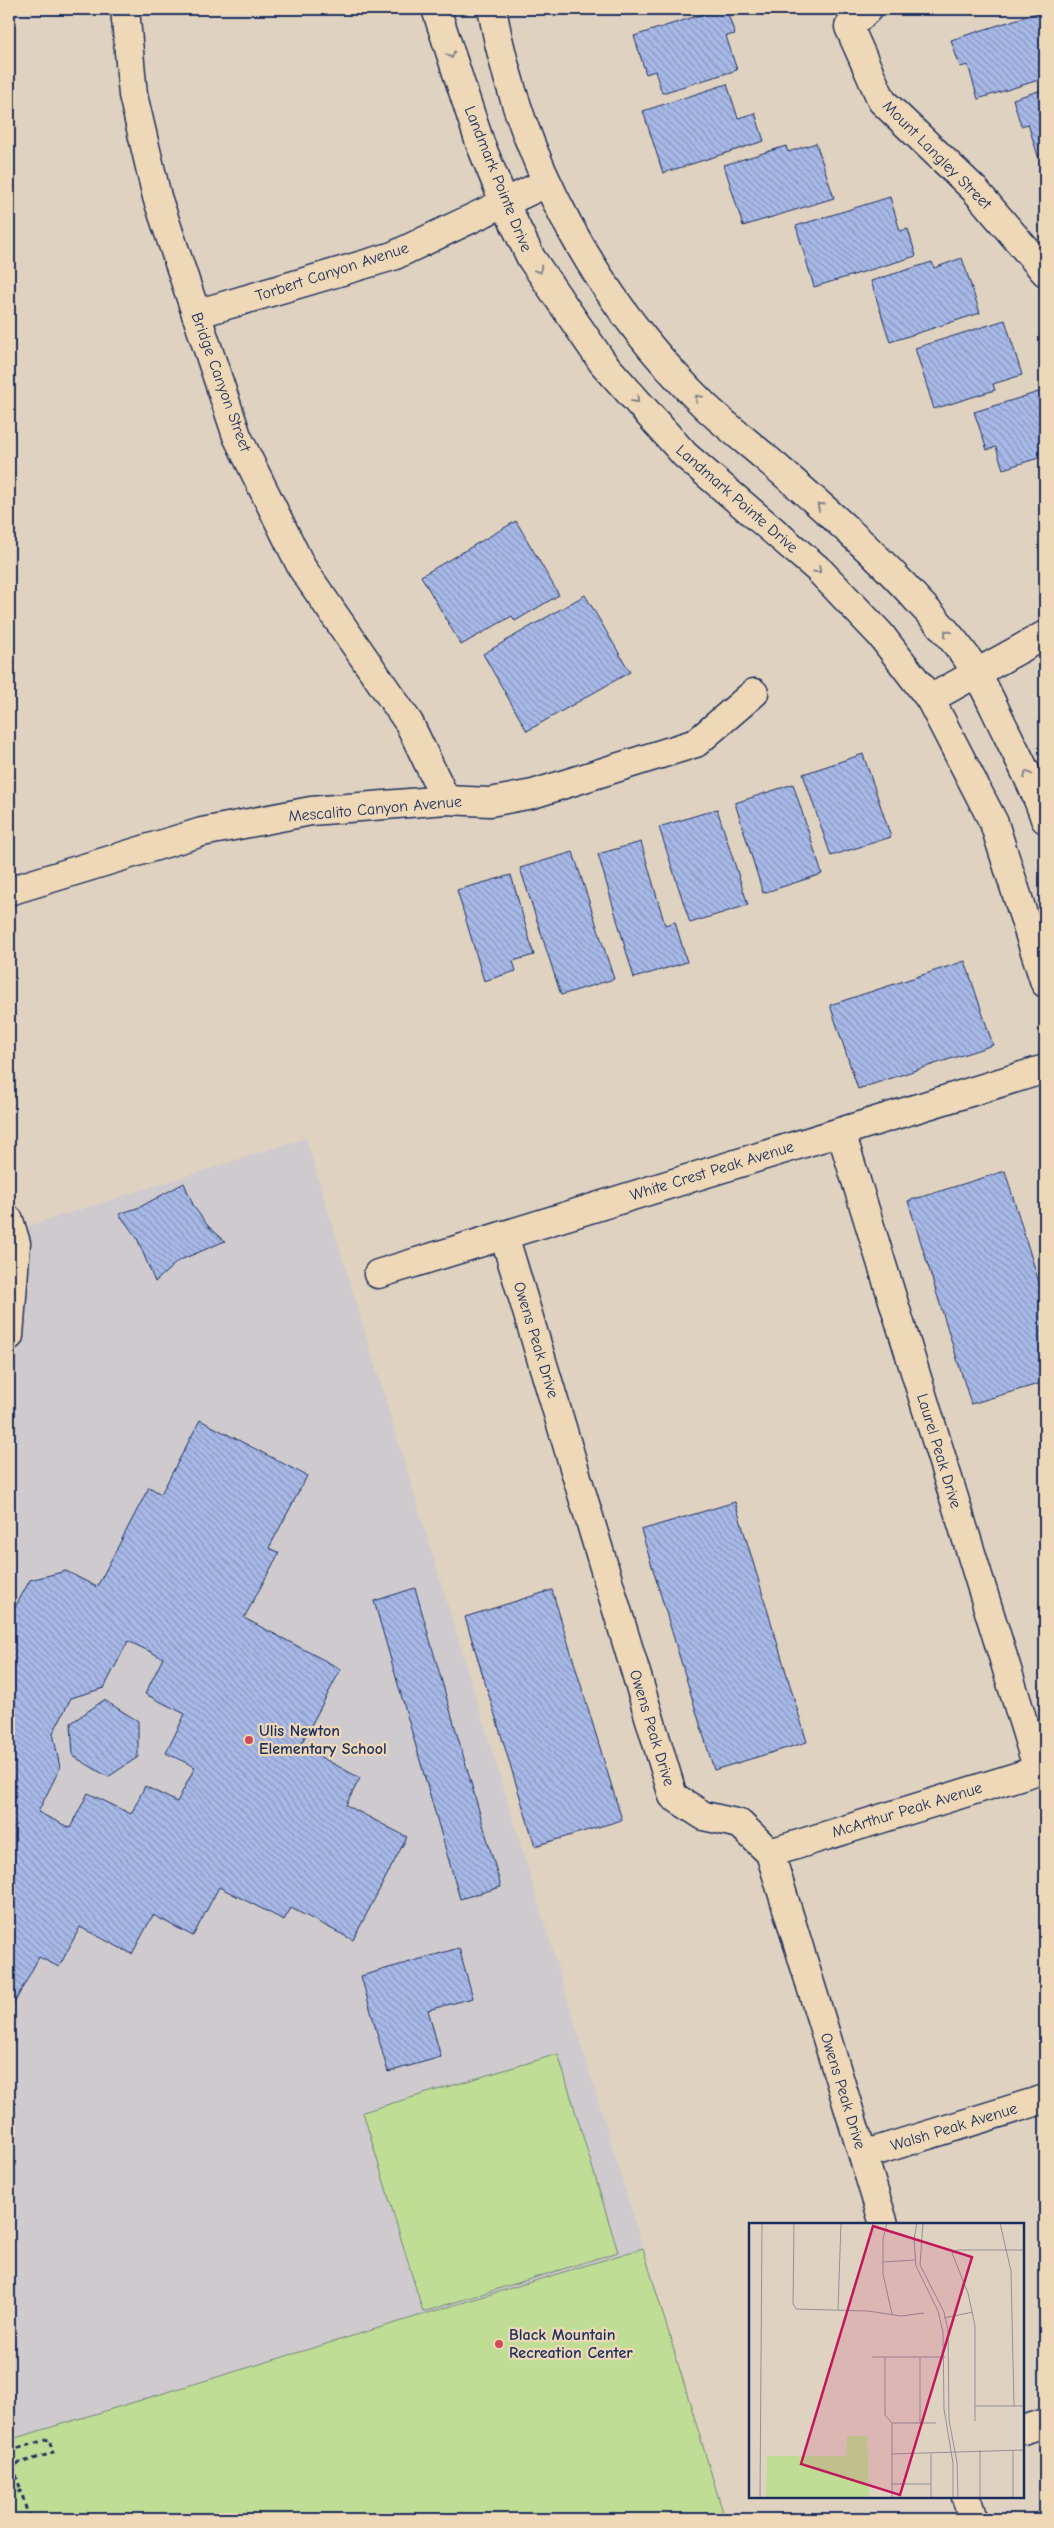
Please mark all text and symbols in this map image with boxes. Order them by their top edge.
one-way arrow [445,50,455,59]
street label: Mount Langley Street [879,97,995,213]
street label: Landmark Pointe Drive [461,104,535,254]
street label: Torbert Canyon Avenue [253,239,411,305]
one-way arrow [533,264,542,273]
street label: Bridge Canyon Street [187,310,255,454]
one-way arrow [630,394,639,403]
one-way arrow [695,395,704,404]
street label: Landmark Pointe Drive [672,441,802,557]
one-way arrow [817,503,826,512]
one-way arrow [812,564,821,573]
one-way arrow [944,630,952,639]
one-way arrow [1022,770,1033,779]
street label: Mescalito Canyon Avenue [287,792,463,826]
street label: White Crest Peak Avenue [628,1137,796,1205]
street label: Owens Peak Drive [510,1280,562,1400]
street label: Laurel Peak Drive [913,1391,965,1511]
street label: Owens Peak Drive [626,1668,678,1788]
place label: Ulis Newton Elementary School [259,1722,387,1758]
marker: Ulis Newton Elementary School [243,1734,255,1746]
street label: McArthur Peak Avenue [830,1779,984,1841]
street label: Owens Peak Drive [817,2031,869,2151]
street label: Walsh Peak Avenue [888,2099,1020,2155]
inset map [749,2223,1024,2498]
place label: Black Mountain Recreation Center [509,2326,633,2362]
marker: Black Mountain Recreation Center [493,2338,505,2350]

